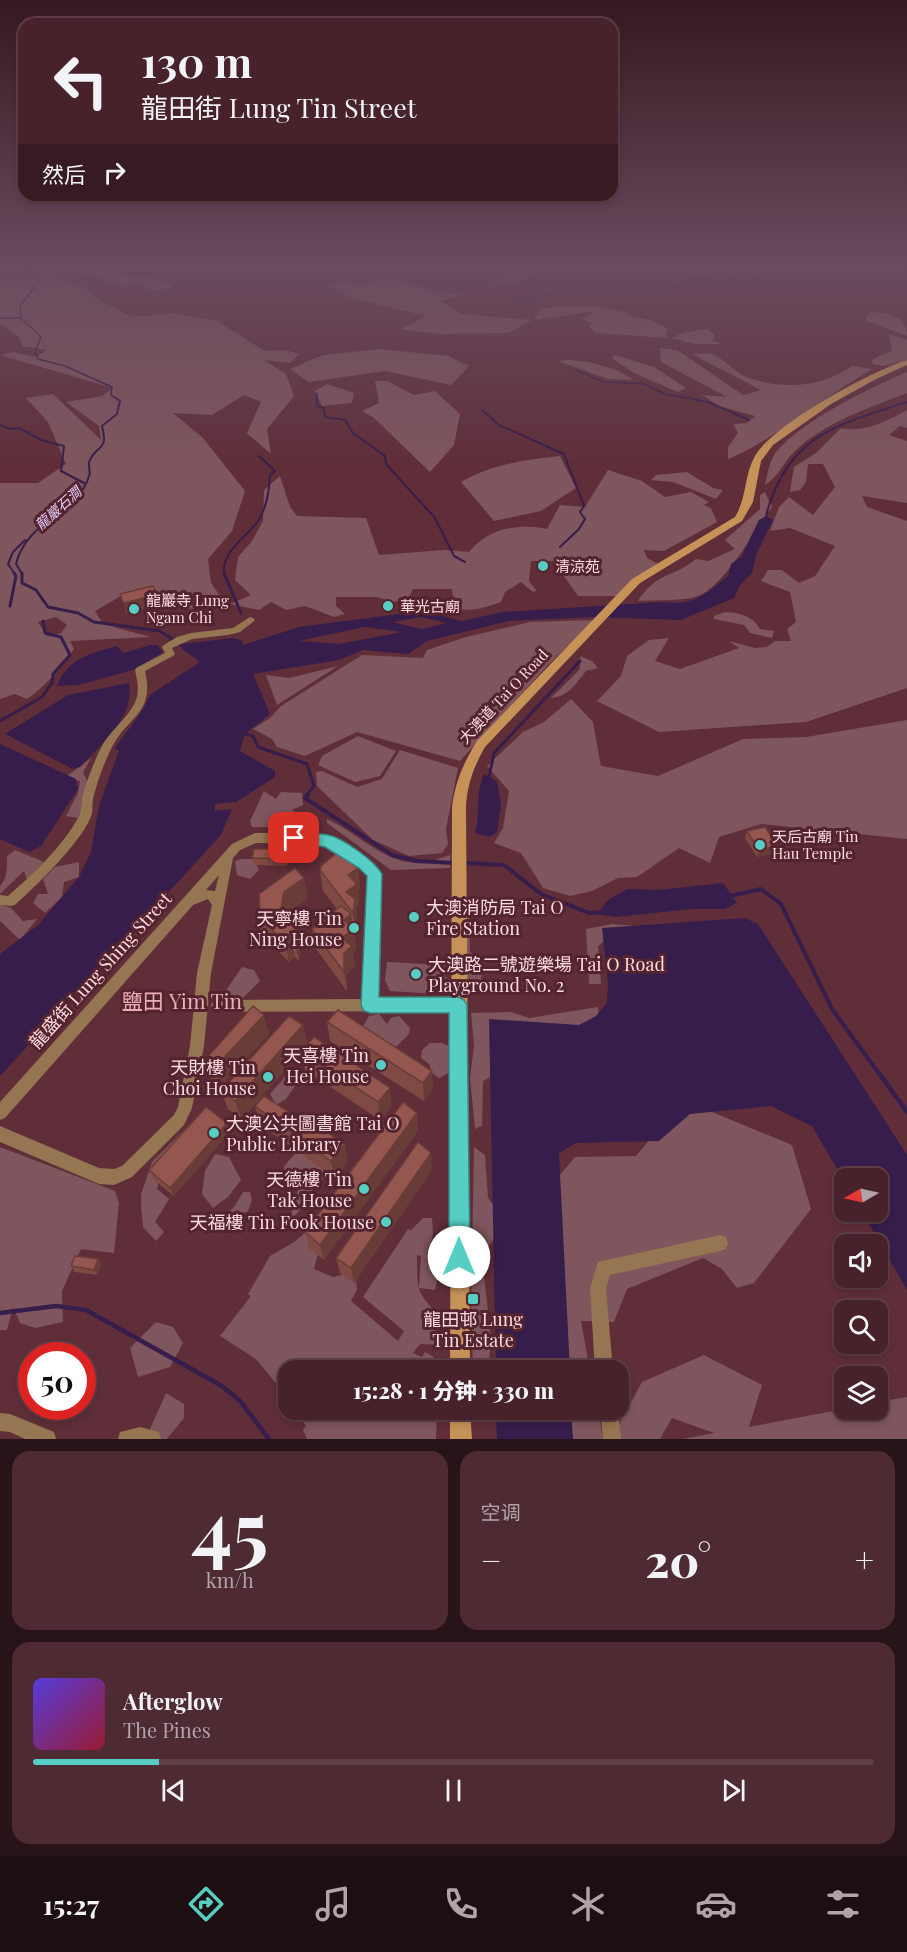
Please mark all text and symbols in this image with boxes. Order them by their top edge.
text: 130 m [141,33,252,89]
icon: left [42,42,120,120]
text: 龍田街 Lung Tin Street [141,89,416,125]
icon: right [98,156,131,189]
text: 然后 [42,159,86,189]
water label: 龍巖石澗 [31,481,87,534]
place label: 清涼苑 [555,556,600,576]
marker: 清涼苑 [536,559,550,573]
place label: 龍巖寺 Lung Ngam Chi [146,590,229,627]
place label: 華光古廟 [400,596,460,616]
marker: 華光古廟 [381,599,395,613]
marker: 龍巖寺 Lung Ngam Chi [127,602,141,616]
street label: 大澳道 Tai O Road [454,644,552,748]
pin [268,812,319,863]
icon: arrive [277,821,310,854]
place label: 天后古廟 Tin Hau Temple [772,826,858,863]
marker: 天后古廟 Tin Hau Temple [753,838,767,852]
street label: 龍盛街 Lung Shing Street [23,886,177,1053]
place label: 大澳消防局 Tai O Fire Station [426,895,563,940]
place label: 天寧樓 Tin Ning House [249,906,342,951]
marker: 大澳消防局 Tai O Fire Station [407,910,421,924]
marker: 天寧樓 Tin Ning House [347,921,361,935]
place label: 大澳路二號遊樂場 Tai O Road Playground No. 2 [428,952,665,997]
marker: 大澳路二號遊樂場 Tai O Road Playground No. 2 [409,967,423,981]
district label: 鹽田 Yim Tin [122,986,243,1014]
place label: 天喜樓 Tin Hei House [283,1043,369,1088]
place label: 天財樓 Tin Choi House [163,1055,256,1100]
marker: 天喜樓 Tin Hei House [374,1058,388,1072]
marker: 天財樓 Tin Choi House [261,1070,275,1084]
place label: 大澳公共圖書館 Tai O Public Library [226,1111,399,1156]
marker: 大澳公共圖書館 Tai O Public Library [207,1126,221,1140]
place label: 天德樓 Tin Tak House [266,1167,352,1212]
north arrow [834,1168,888,1222]
map controls [834,1168,888,1420]
marker: 天德樓 Tin Tak House [357,1182,371,1196]
place label: 天福樓 Tin Fook House [190,1210,374,1234]
marker: 天福樓 Tin Fook House [379,1215,393,1229]
position arrow [427,1225,491,1289]
button: sound [834,1234,888,1288]
marker: 龍田邨 Lung Tin Estate [466,1292,480,1306]
button: search [834,1300,888,1354]
place label: 龍田邨 Lung Tin Estate [423,1307,523,1352]
speed limit sign: 50 [18,1342,96,1420]
button: layers [834,1366,888,1420]
text: 15:28 · 1 分钟 · 330 m [353,1375,554,1405]
text: 45 [191,1475,268,1579]
text: 空调 [481,1498,521,1525]
text: 20° [645,1529,711,1589]
text: − [481,1537,502,1581]
text: + [855,1537,874,1581]
text: km/h [206,1566,254,1593]
text: Afterglow [123,1686,223,1716]
text: The Pines [123,1716,211,1743]
icon: previous [157,1774,190,1807]
icon: pause [437,1774,470,1807]
icon: next [717,1774,750,1807]
icon: directions [185,1883,227,1925]
icon: music [312,1883,354,1925]
icon: phone [440,1883,482,1925]
icon: climate [567,1883,609,1925]
icon: car [695,1883,737,1925]
icon: filters [822,1883,864,1925]
text: 15:27 [43,1886,99,1922]

